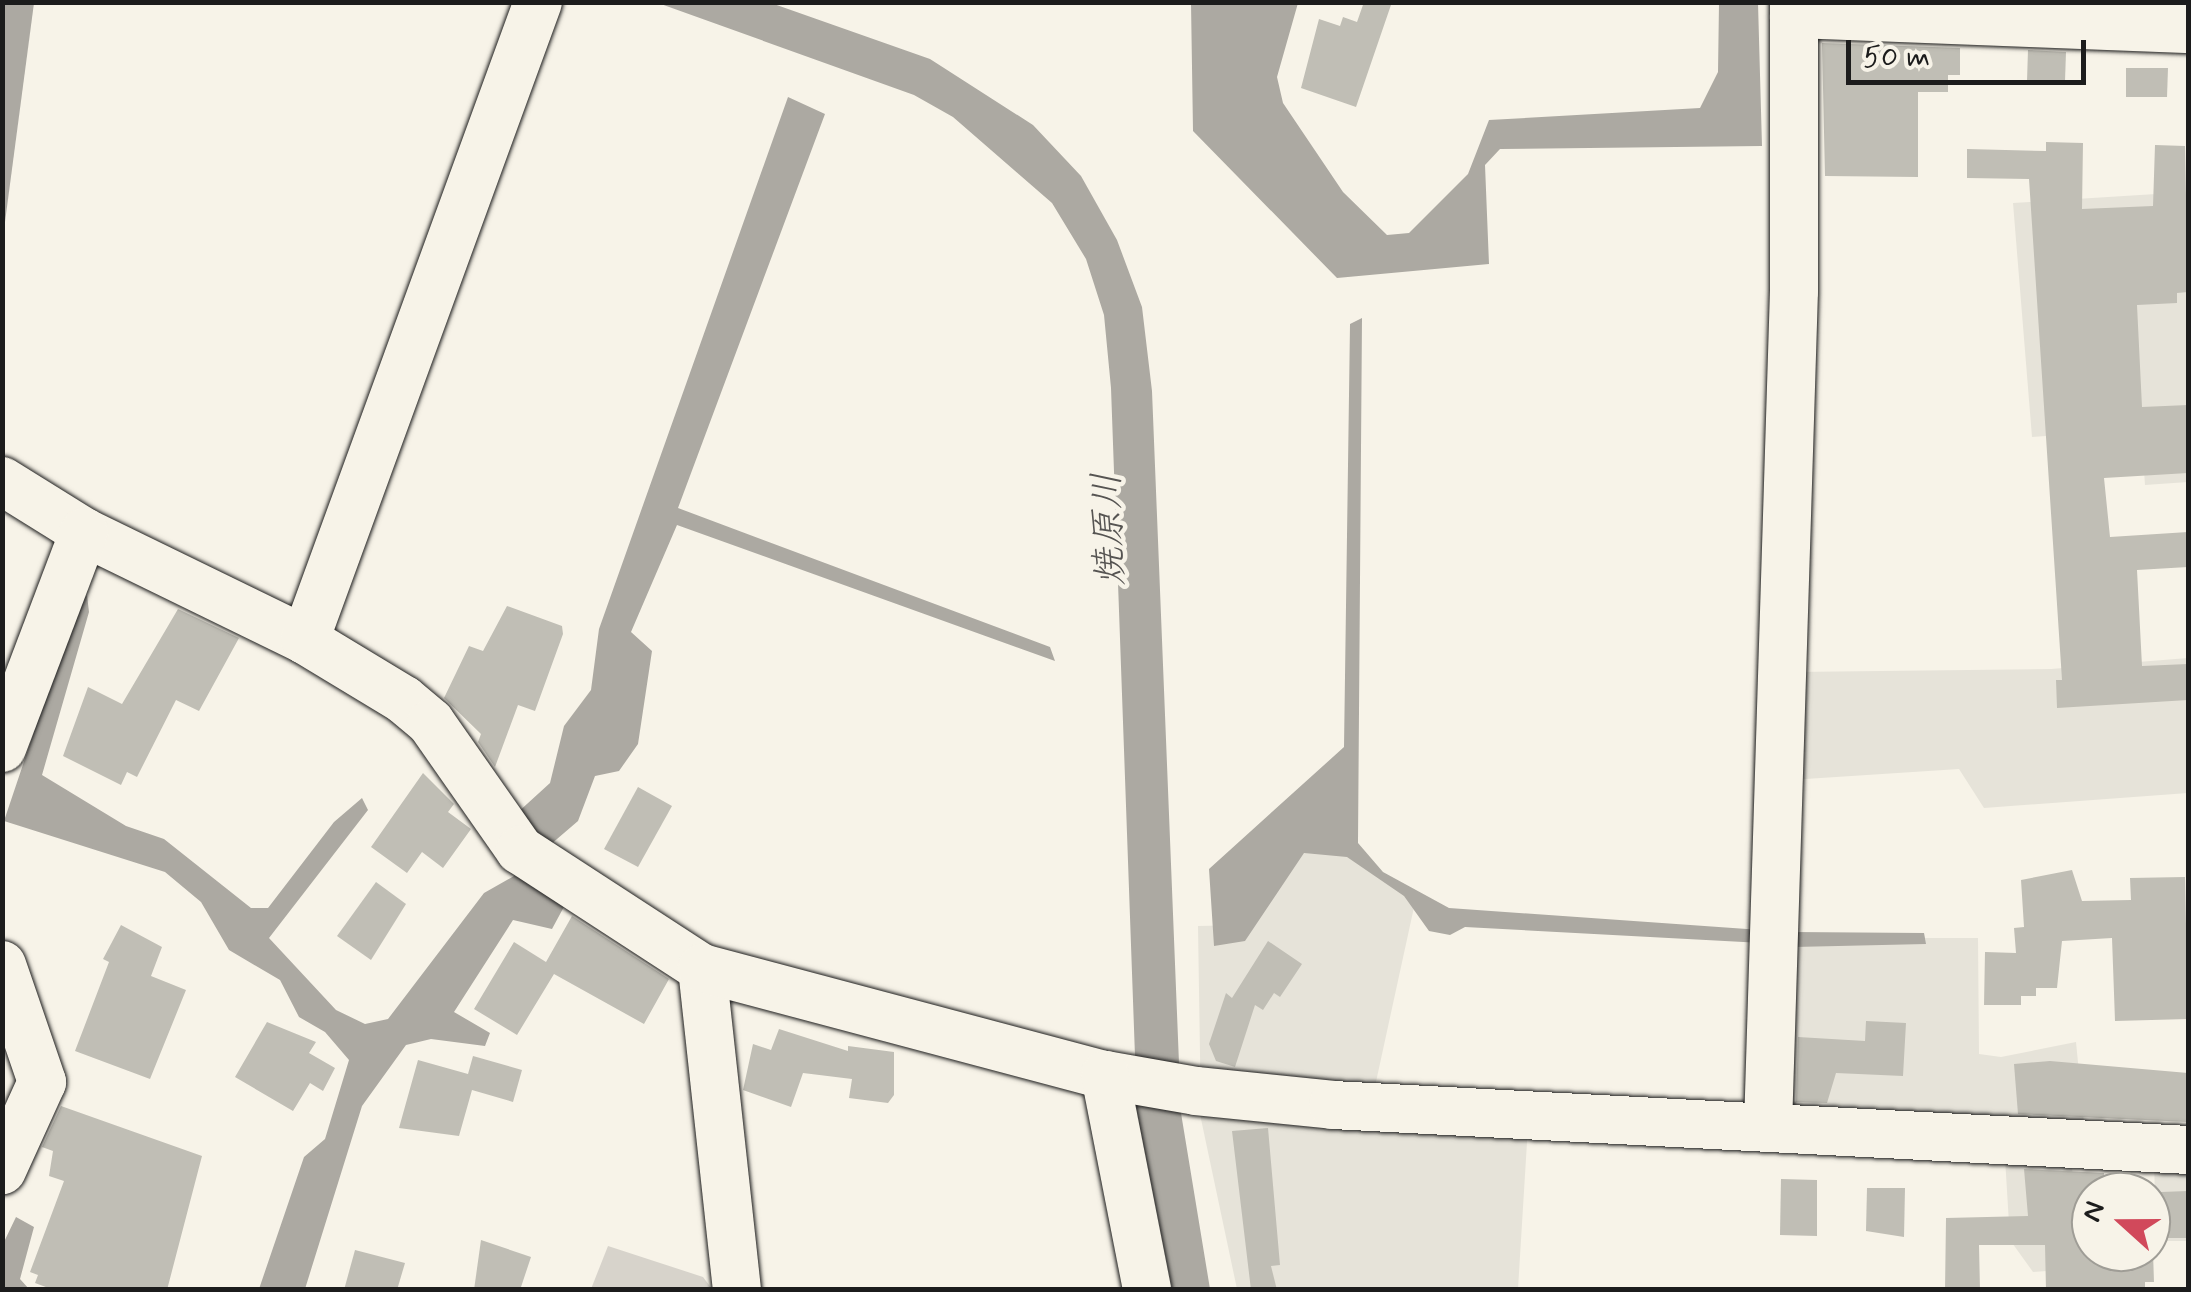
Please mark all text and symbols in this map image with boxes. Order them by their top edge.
scale bar [1851,20,2091,82]
text: 50 m [1863,38,1930,77]
water label: 焼原川 [1085,471,1135,587]
north arrow [2071,1172,2171,1272]
text: N [2074,1196,2115,1227]

